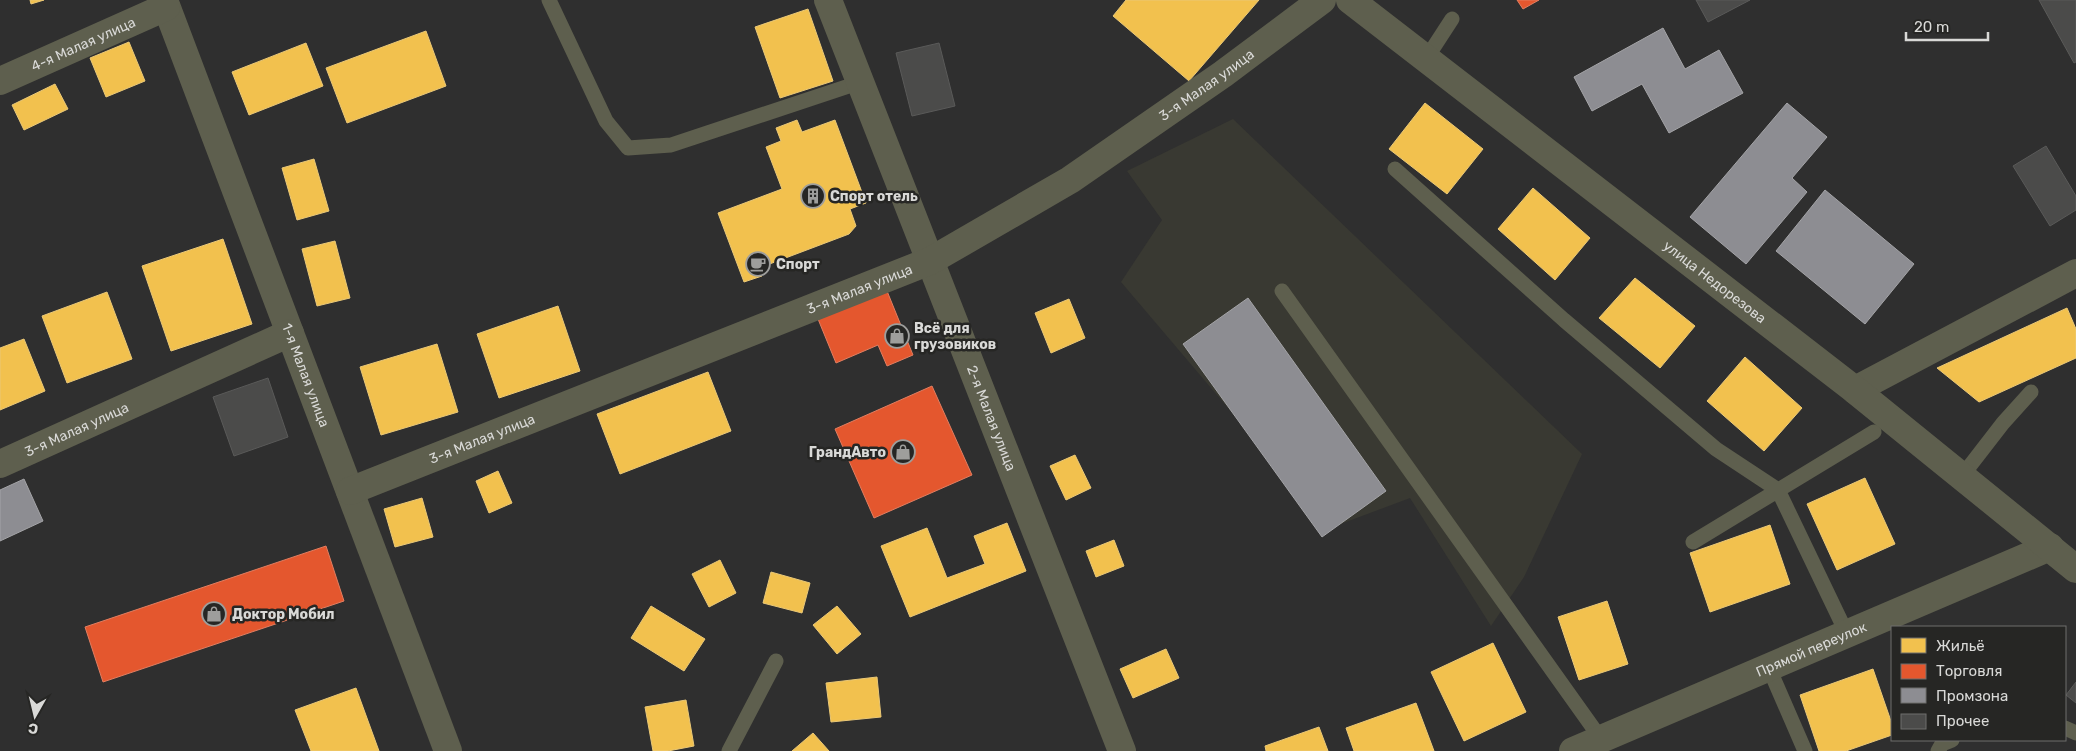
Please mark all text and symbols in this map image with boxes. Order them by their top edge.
scale bar [1906,10,1988,42]
street label: 4-я Малая улица [28,13,138,75]
text: 20 m [1914,18,1949,36]
street label: 3-я Малая улица [1156,45,1257,124]
building icon: Спорт отель [800,183,826,209]
place label: Спорт отель [830,188,918,205]
street label: улица Недорезова [1660,237,1770,327]
cafe icon: Спорт [745,251,771,277]
place label: Спорт [776,256,820,273]
street label: 3-я Малая улица [804,260,915,318]
place label: Всё для грузовиков [914,320,996,353]
street label: 1-я Малая улица [278,321,333,430]
shop icon: Всё для грузовиков [884,323,910,349]
street label: 2-я Малая улица [963,363,1020,473]
street label: 3-я Малая улица [22,399,131,460]
street label: 3-я Малая улица [427,410,537,467]
shop icon: ГрандАвто [890,439,916,465]
place label: ГрандАвто [809,444,886,461]
shop icon: Доктор Мобил [201,601,227,627]
place label: Доктор Мобил [232,606,334,623]
street label: Прямой переулок [1753,618,1869,680]
legend [1891,626,2066,741]
text: Жильё [1936,637,1985,655]
text: Торговля [1936,662,2002,680]
text: Промзона [1936,687,2008,705]
north arrow [10,691,60,741]
text: Прочее [1936,712,1989,730]
text: С [27,719,39,737]

